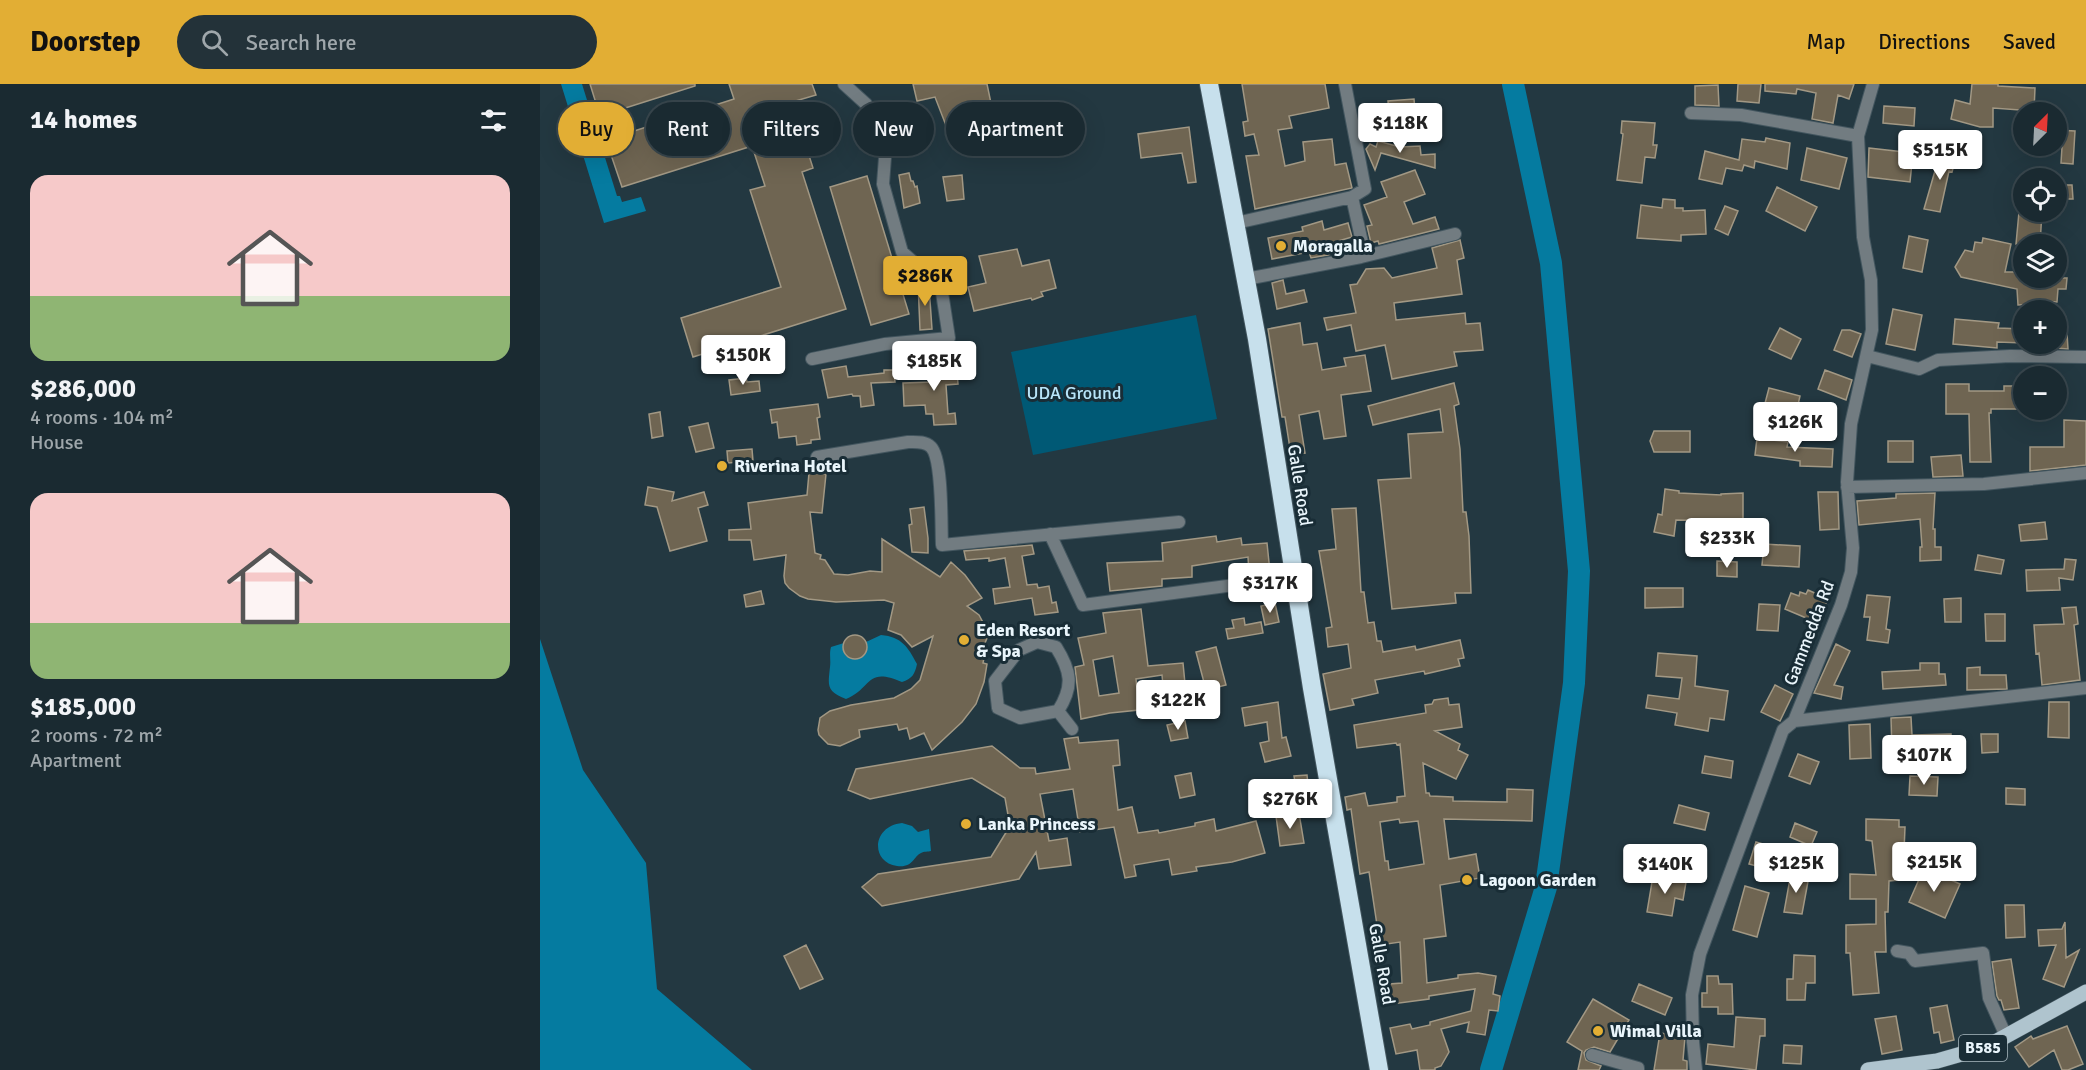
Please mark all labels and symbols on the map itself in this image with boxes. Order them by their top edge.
north arrow [2013,102,2067,156]
pin: $118K [1358,103,1442,154]
pin: $515K [1898,130,1982,181]
place label: Moragalla [1293,235,1373,257]
marker: Moragalla [1274,239,1288,253]
pin: $286K [883,256,967,307]
pin: $150K [701,335,785,386]
pin: $185K [892,341,976,392]
park label: UDA Ground [1027,382,1121,404]
pin: $126K [1753,402,1837,453]
street label: Galle Road [1283,443,1317,527]
place label: Riverina Hotel [734,455,847,477]
marker: Riverina Hotel [715,459,729,473]
pin: $233K [1685,518,1769,569]
pin: $317K [1228,563,1312,614]
street label: Gammedda Rd [1779,577,1839,689]
place label: Eden Resort & Spa [976,619,1070,662]
marker: Eden Resort & Spa [957,633,971,647]
pin: $122K [1136,680,1220,731]
pin: $107K [1882,735,1966,786]
pin: $276K [1248,779,1332,830]
place label: Lanka Princess [978,813,1095,835]
marker: Lanka Princess [959,817,973,831]
pin: $215K [1892,842,1976,893]
pin: $125K [1754,843,1838,894]
pin: $140K [1623,844,1707,895]
place label: Lagoon Garden [1479,869,1596,891]
marker: Lagoon Garden [1460,873,1474,887]
street label: Galle Road [1364,922,1400,1006]
place label: Wimal Villa [1610,1020,1702,1042]
marker: Wimal Villa [1591,1024,1605,1038]
road number: B585 [1959,1035,2007,1061]

